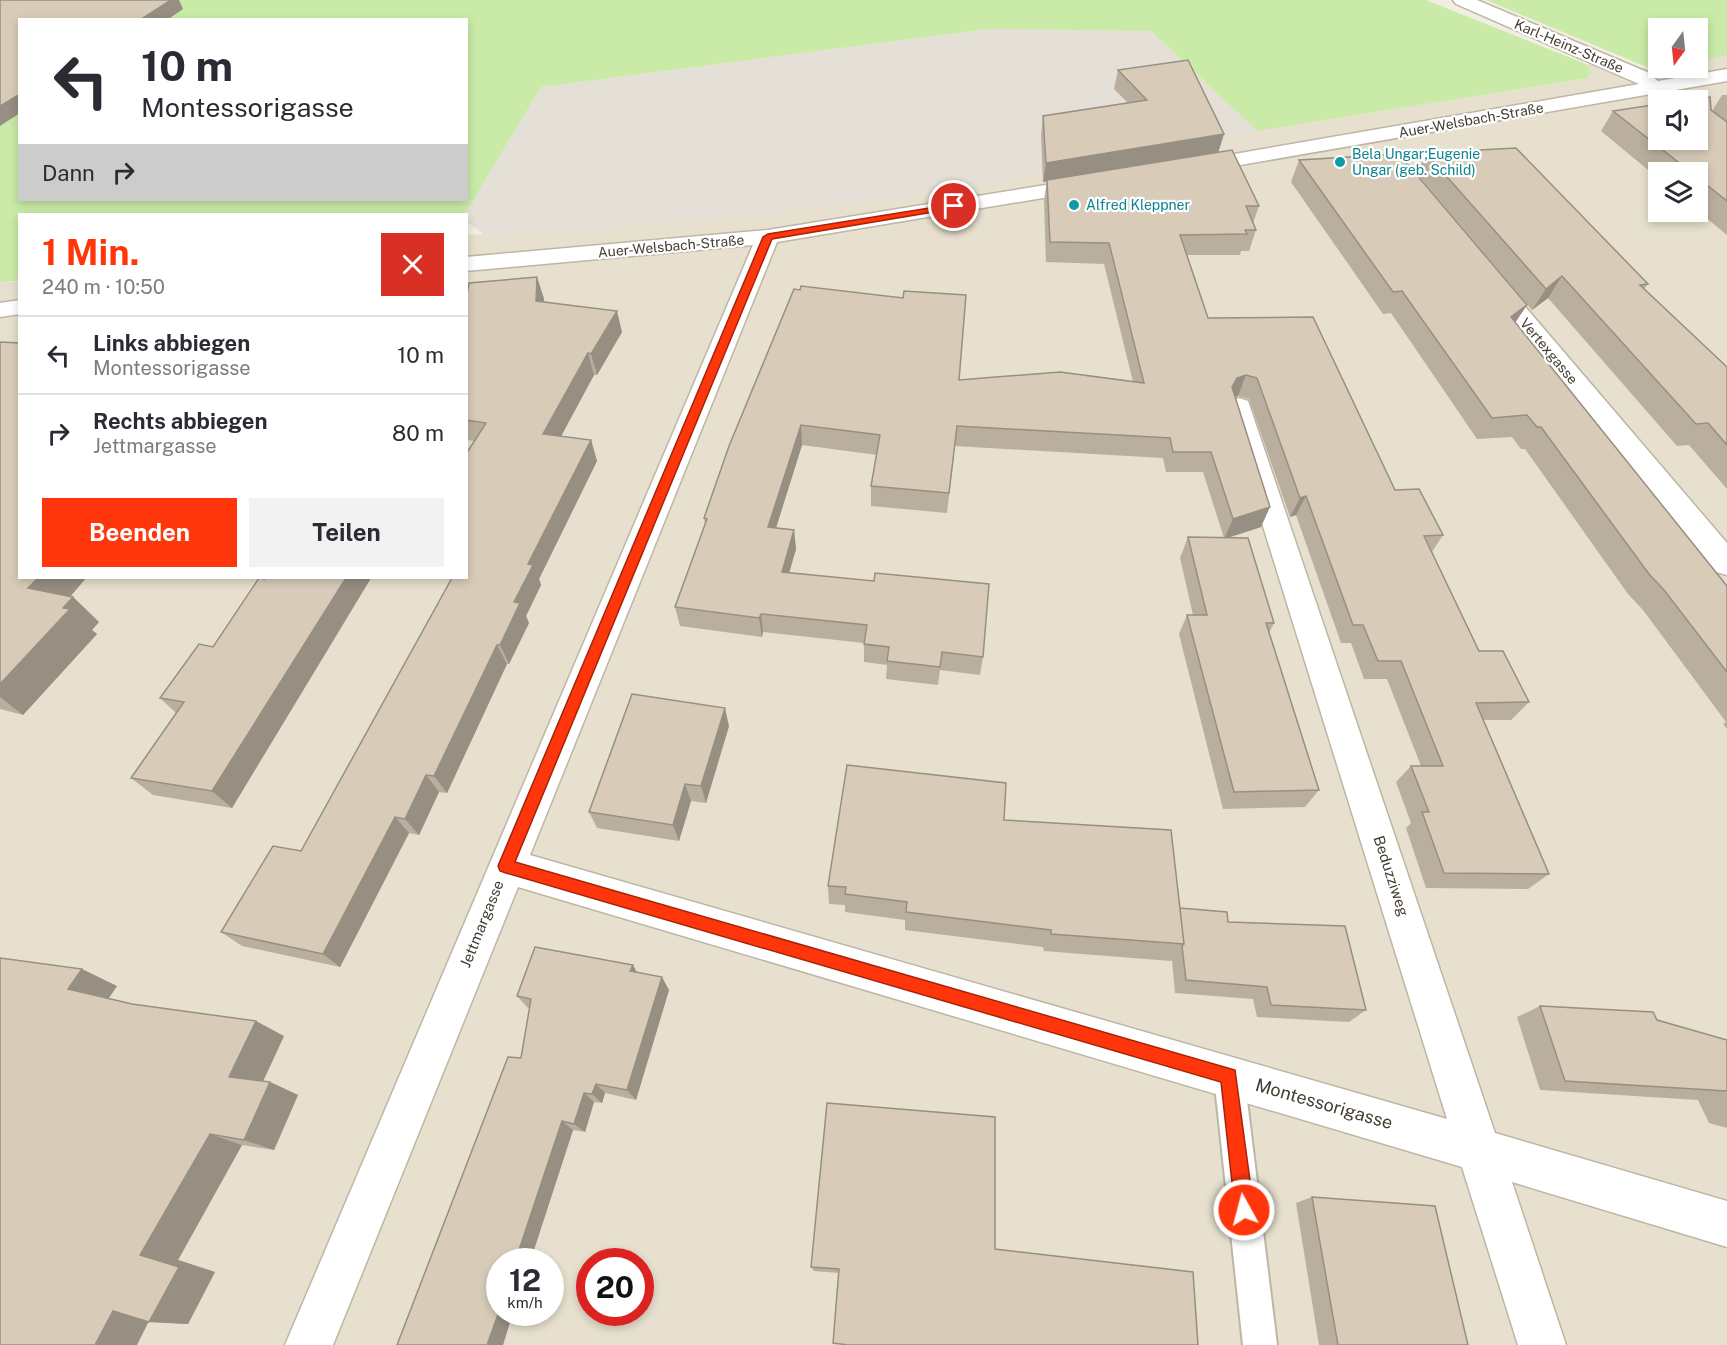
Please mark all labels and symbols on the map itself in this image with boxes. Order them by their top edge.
street label: Karl-Heinz-Straße [1512,16,1626,76]
north arrow [1648,18,1708,78]
street label: Auer-Welsbach-Straße [1397,99,1545,141]
place label: Bela Ungar;Eugenie Ungar (geb. Schild) [1352,146,1480,178]
marker: Bela Ungar;Eugenie Ungar (geb. Schild) [1333,155,1347,169]
pin [928,180,979,231]
place label: Alfred Kleppner [1086,197,1190,213]
marker: Alfred Kleppner [1067,198,1081,212]
street label: Auer-Welsbach-Straße [597,232,745,260]
street label: Vertexgasse [1517,315,1581,387]
street label: Beduzziweg [1370,833,1413,918]
street label: Jettmargasse [456,878,507,970]
street label: Montessorigasse [1253,1074,1395,1133]
position arrow [1212,1178,1276,1242]
speed limit sign: 20 [576,1248,654,1326]

